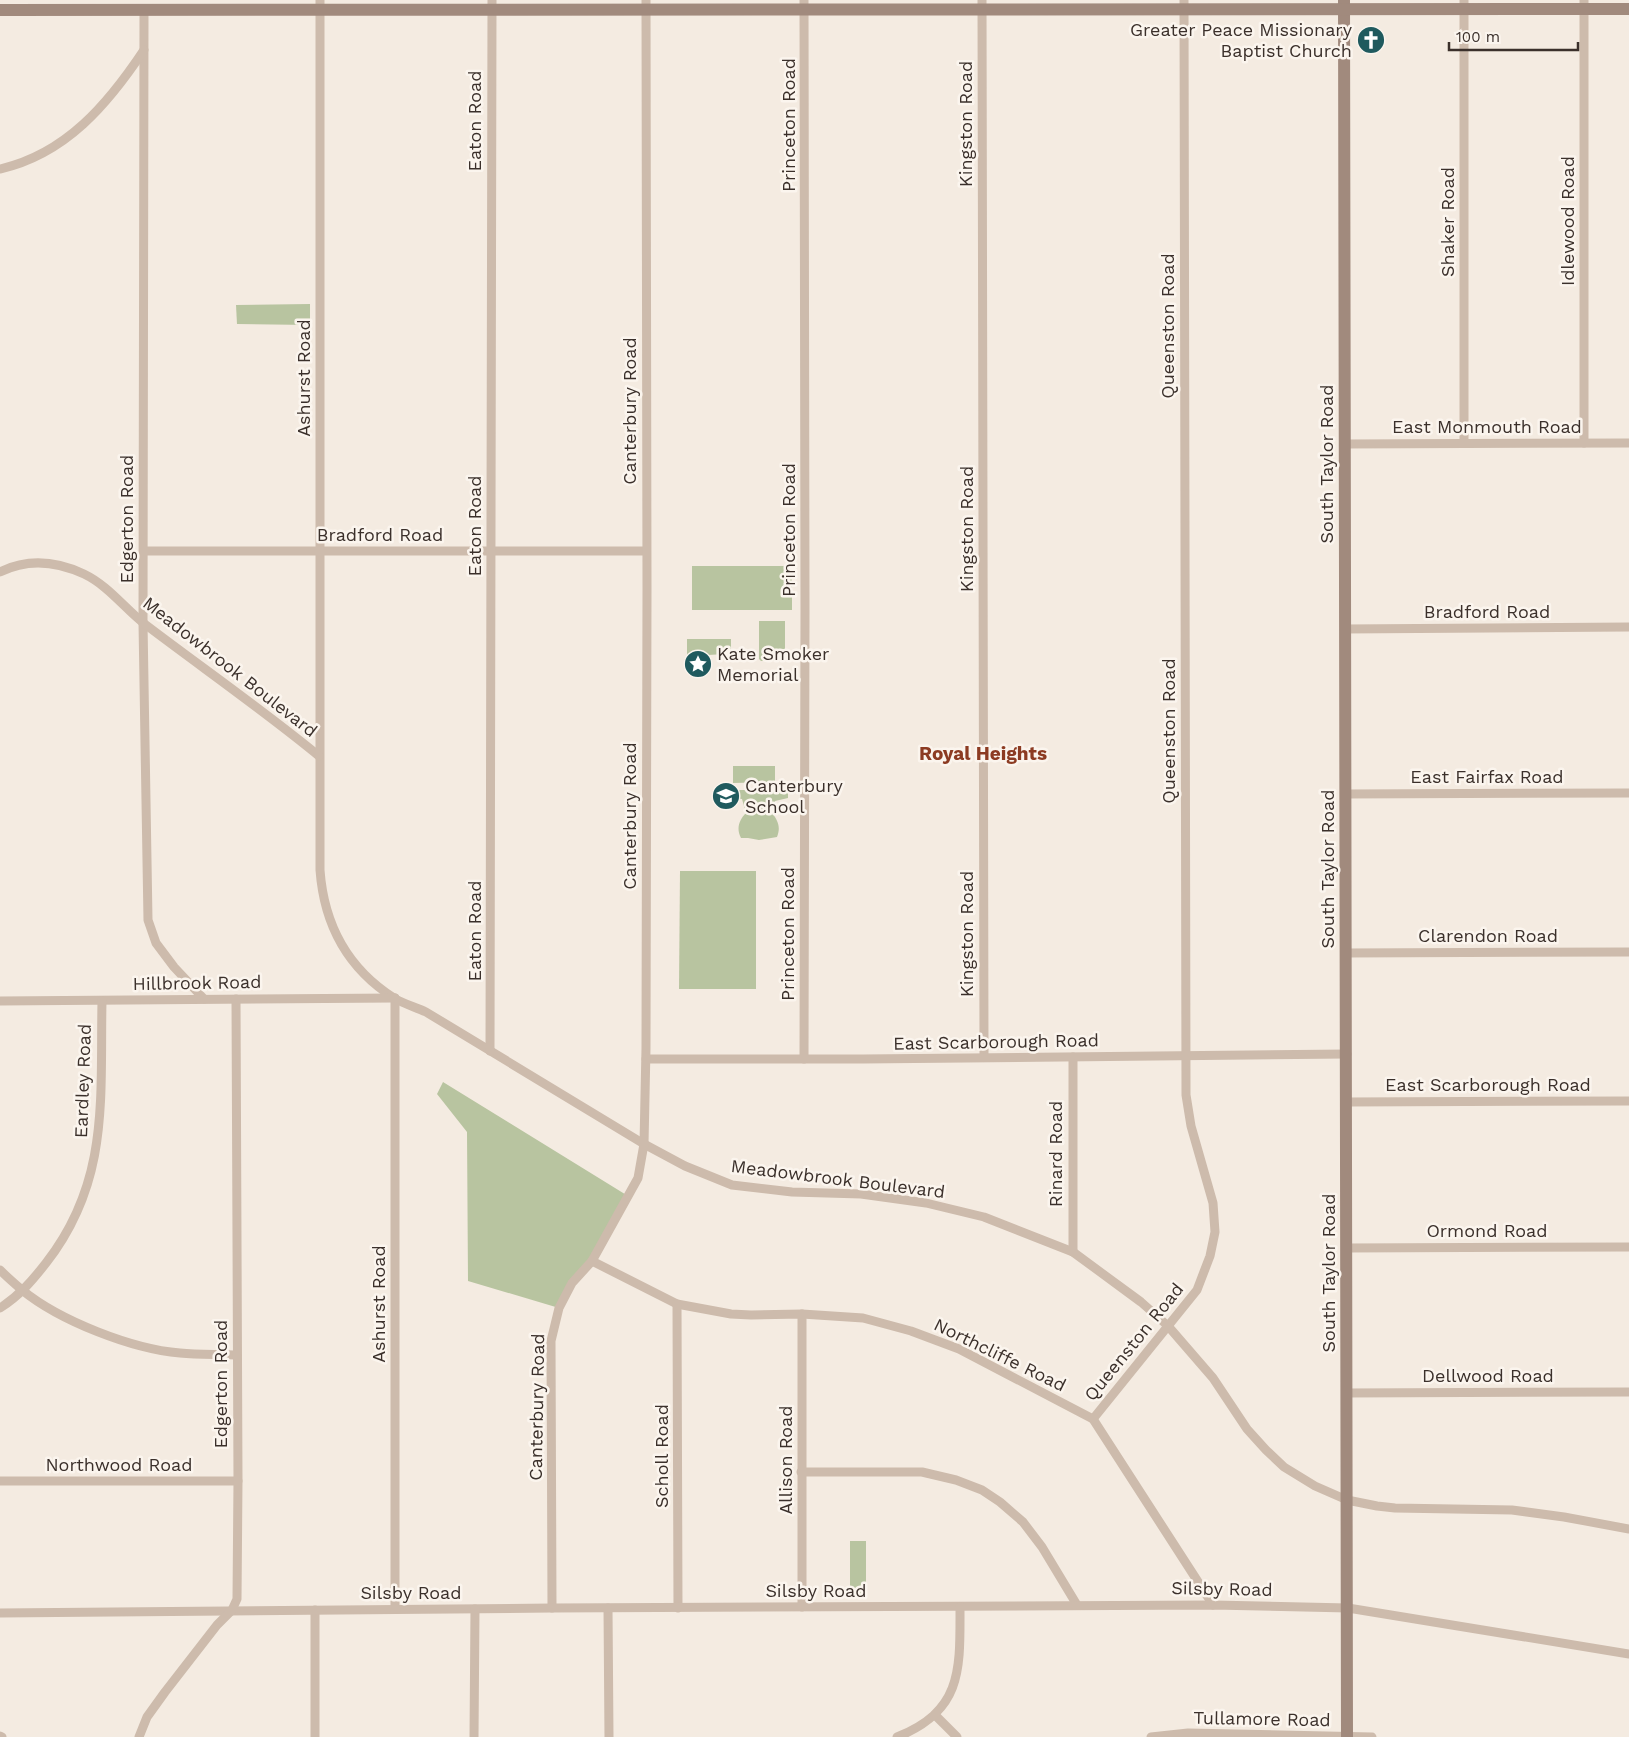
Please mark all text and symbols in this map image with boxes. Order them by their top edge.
place label: Greater Peace Missionary Baptist Church [1130,19,1353,61]
scale bar [1449,20,1578,52]
church icon: Greater Peace Missionary Baptist Church [1356,25,1386,55]
text: 100 m [1456,28,1500,46]
street label: Princeton Road [778,58,799,192]
street label: Kingston Road [955,61,976,187]
street label: Eaton Road [464,71,485,171]
street label: Idlewood Road [1557,156,1578,286]
street label: Shaker Road [1437,167,1458,277]
street label: Queenston Road [1157,253,1178,399]
street label: Ashurst Road [293,319,314,437]
street label: Canterbury Road [619,337,640,485]
street label: South Taylor Road [1316,384,1337,544]
street label: East Monmouth Road [1392,416,1582,437]
street label: Edgerton Road [116,455,137,583]
street label: Princeton Road [778,463,799,597]
street label: Kingston Road [956,466,977,592]
street label: Eaton Road [464,476,485,576]
street label: Bradford Road [317,524,443,545]
street label: Meadowbrook Boulevard [139,592,322,741]
street label: Bradford Road [1424,601,1550,622]
place label: Kate Smoker Memorial [717,643,829,685]
place icon: Kate Smoker Memorial [683,649,713,679]
street label: Queenston Road [1158,658,1179,804]
street label: Canterbury Road [619,742,640,890]
district label: Royal Heights [919,742,1047,765]
street label: East Fairfax Road [1410,766,1564,787]
place label: Canterbury School [745,775,844,817]
school or university icon: Canterbury School [711,781,741,811]
street label: South Taylor Road [1317,789,1338,949]
street label: Princeton Road [777,867,798,1001]
street label: Kingston Road [956,871,977,997]
street label: Eaton Road [464,881,485,981]
street label: Clarendon Road [1418,925,1558,946]
street label: Hillbrook Road [132,971,262,994]
street label: Eardley Road [70,1023,95,1139]
street label: East Scarborough Road [893,1029,1099,1054]
street label: East Scarborough Road [1385,1074,1591,1095]
street label: Rinard Road [1045,1101,1066,1207]
street label: Meadowbrook Boulevard [730,1155,946,1202]
street label: South Taylor Road [1318,1193,1339,1353]
street label: Ormond Road [1426,1220,1548,1241]
street label: Ashurst Road [368,1245,389,1363]
street label: Queenston Road [1080,1279,1188,1405]
street label: Northcliffe Road [931,1314,1070,1396]
street label: Edgerton Road [210,1320,231,1448]
street label: Canterbury Road [525,1333,548,1481]
street label: Dellwood Road [1422,1365,1554,1386]
street label: Scholl Road [651,1404,672,1508]
street label: Allison Road [775,1405,796,1515]
street label: Northwood Road [46,1454,192,1475]
street label: Silsby Road [1171,1577,1273,1600]
street label: Silsby Road [765,1580,867,1601]
street label: Silsby Road [360,1582,462,1603]
street label: Tullamore Road [1193,1707,1331,1730]

